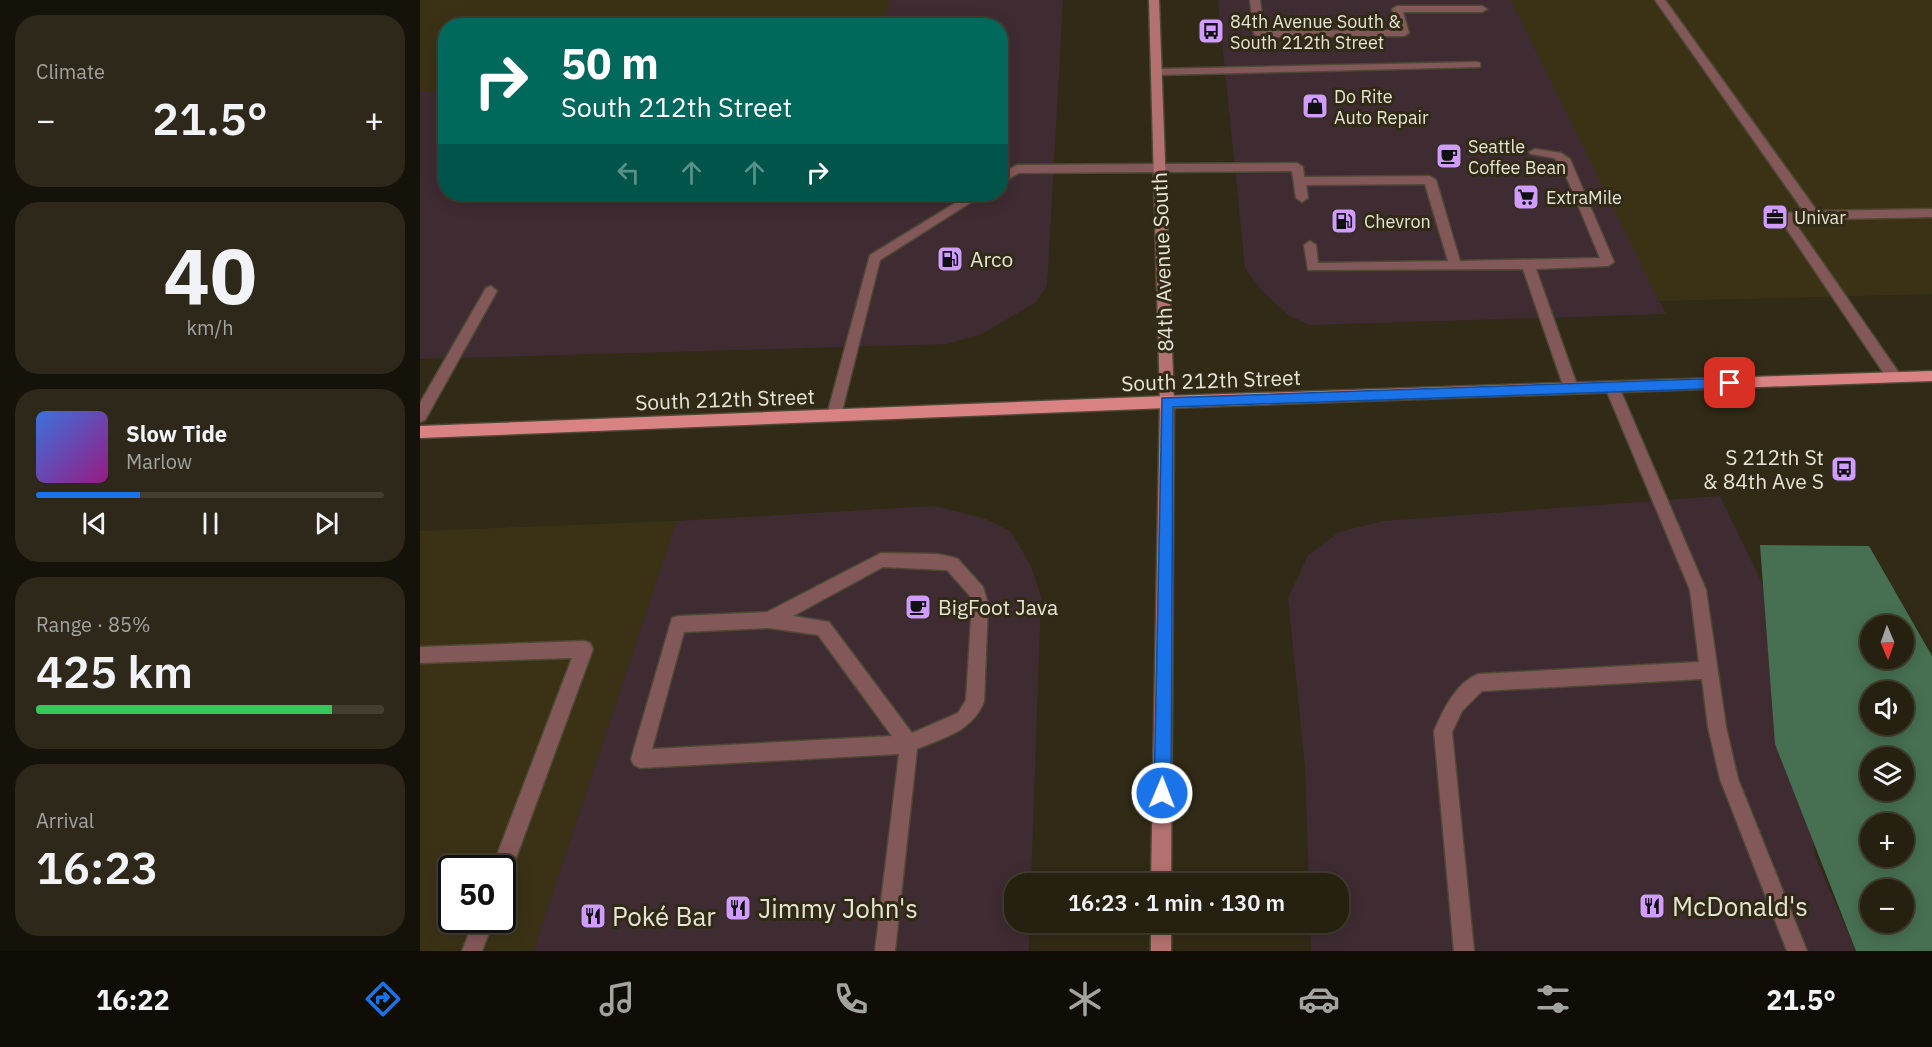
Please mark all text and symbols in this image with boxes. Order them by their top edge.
place label: 84th Avenue South & South 212th Street [1230,10,1401,54]
bus stop icon: 84th Avenue South & South 212th Street [1196,16,1226,46]
text: 50 m [561,36,659,91]
icon: right [462,42,540,120]
text: Climate [36,58,105,85]
place label: Do Rite Auto Repair [1334,85,1429,129]
text: 21.5° [152,89,268,147]
text: South 212th Street [561,89,792,124]
shop icon: Do Rite Auto Repair [1300,91,1330,121]
text: − [36,98,56,141]
text: + [364,98,384,141]
place label: Seattle Coffee Bean [1468,135,1566,179]
cafe icon: Seattle Coffee Bean [1434,141,1464,171]
icon: left [612,156,645,189]
icon: ahead [675,156,708,189]
icon: ahead [738,156,771,189]
icon: right [801,156,834,189]
street label: 84th Avenue South [1145,172,1179,352]
supermarket icon: ExtraMile [1511,182,1541,212]
place label: ExtraMile [1546,186,1622,209]
office icon: Univar [1760,202,1790,232]
fuel station icon: Chevron [1329,206,1359,236]
place label: Univar [1794,206,1846,229]
place label: Chevron [1364,210,1431,233]
text: 40 [163,224,257,325]
fuel station icon: Arco [935,244,965,274]
place label: Arco [970,245,1013,273]
text: km/h [186,314,234,341]
pin [1704,357,1755,408]
street label: South 212th Street [1121,363,1301,397]
icon: arrive [1713,366,1746,399]
street label: South 212th Street [635,382,815,416]
text: Slow Tide [126,419,227,448]
place label: S 212th St & 84th Ave S [1703,443,1824,495]
text: Marlow [126,448,192,475]
bus stop icon: S 212th St & 84th Ave S [1829,454,1859,484]
icon: previous [78,507,111,540]
icon: pause [194,507,227,540]
icon: next [310,507,343,540]
cafe icon: BigFoot Java [903,592,933,622]
place label: BigFoot Java [938,593,1058,621]
text: Range · 85% [36,611,151,638]
north arrow [1860,615,1914,669]
map controls [1860,615,1914,933]
text: 425 km [36,642,193,700]
button: sound [1860,681,1914,735]
button: layers [1860,747,1914,801]
position arrow [1130,761,1194,825]
text: Arrival [36,807,94,834]
button: + [1860,813,1914,867]
text: 16:23 [36,838,158,896]
speed limit sign: 50 [438,855,516,933]
button: − [1860,879,1914,933]
text: 16:23 · 1 min · 130 m [1068,888,1285,917]
place label: McDonald's [1672,889,1808,923]
place label: Jimmy John's [758,891,918,925]
restaurant icon: McDonald's [1637,891,1667,921]
restaurant icon: Jimmy John's [723,893,753,923]
place label: Poké Bar [612,899,716,933]
restaurant icon: Poké Bar [578,901,608,931]
icon: directions [362,978,404,1020]
icon: music [596,978,638,1020]
icon: phone [830,978,872,1020]
icon: climate [1064,978,1106,1020]
icon: car [1298,978,1340,1020]
icon: filters [1532,978,1574,1020]
text: 16:22 [96,982,170,1017]
text: 21.5° [1766,982,1836,1017]

